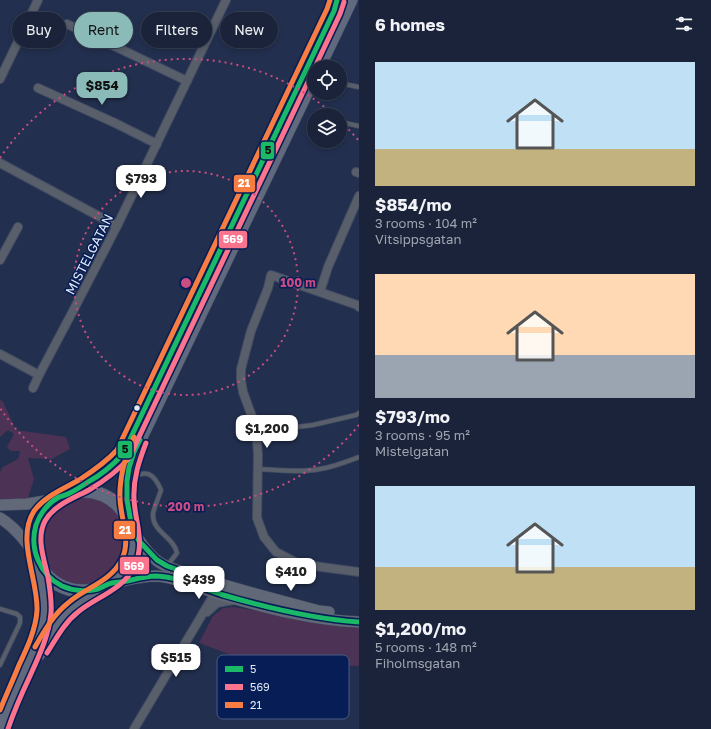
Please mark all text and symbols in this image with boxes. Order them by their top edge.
chip: Buy [12,12,66,48]
chip: Rent [74,12,133,48]
chip: Filters [141,12,212,48]
chip: New [220,12,278,48]
icon: filters [673,13,695,35]
text: 6 homes [375,14,445,35]
map controls [307,60,347,148]
button: locate [307,60,347,100]
pin: $854 [78,72,126,106]
text: $854 [85,77,119,93]
icon: home [499,88,571,160]
button: layers [307,108,347,148]
line badge: 5 [260,141,275,160]
text: 5 [265,143,272,156]
pin: $793 [117,165,165,199]
text: $793 [125,170,157,186]
line badge: 21 [233,174,256,193]
text: 21 [238,176,251,189]
text: $854/mo [375,194,452,215]
street label: MISTELGATAN [62,211,116,297]
text: 3 rooms · 104 m² [375,215,477,231]
line badge: 569 [218,230,248,249]
text: Vitsippsgatan [375,231,461,247]
text: 569 [223,232,243,245]
text: 100 m [280,275,316,290]
centre of rings [179,276,193,290]
icon: home [499,300,571,372]
unlabelled marker [132,403,142,413]
text: $793/mo [375,406,450,427]
pin: $1,200 [234,415,300,449]
text: $1,200 [245,420,289,436]
text: 3 rooms · 95 m² [375,427,470,443]
line badge: 5 [117,440,133,459]
text: 5 [122,442,129,455]
text: Mistelgatan [375,443,449,459]
text: 200 m [168,499,204,514]
icon: home [499,512,571,584]
line badge: 21 [113,520,136,540]
text: 21 [119,523,132,536]
line badge: 569 [119,556,150,575]
pin: $410 [267,558,315,592]
text: 569 [124,559,144,572]
text: $410 [275,563,307,579]
pin: $439 [175,566,223,600]
text: $439 [182,571,216,587]
text: $1,200/mo [375,618,466,639]
text: 5 rooms · 148 m² [375,639,477,655]
pin: $515 [152,644,200,678]
text: $515 [160,649,192,665]
legend [217,655,349,719]
text: Fiholmsgatan [375,655,460,671]
text: 5 [250,662,256,675]
text: 569 [250,680,270,693]
text: 21 [250,698,262,711]

